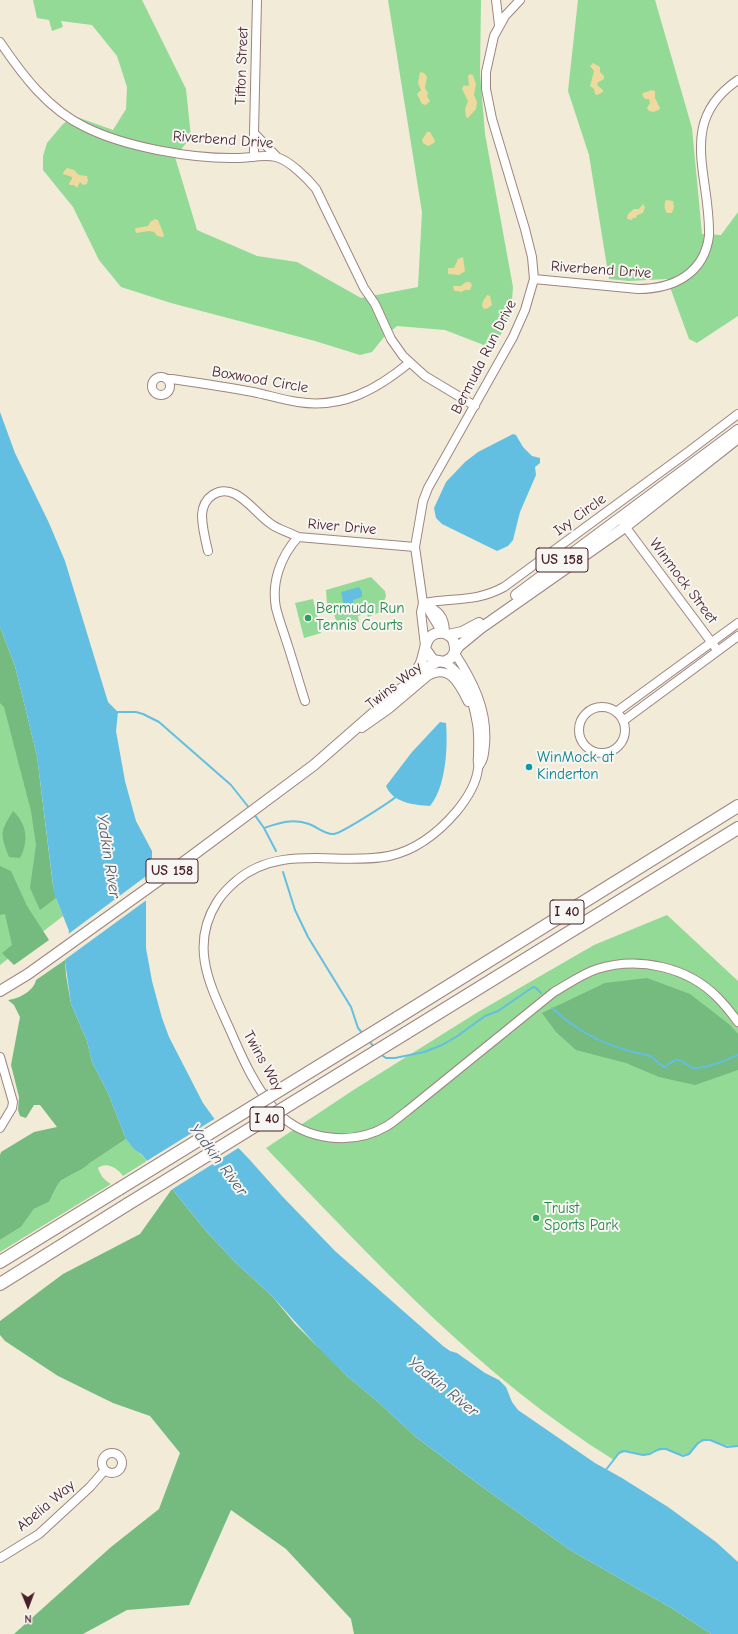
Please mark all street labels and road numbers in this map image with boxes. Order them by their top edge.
street label: Tifton Street [232,27,252,105]
street label: Riverbend Drive [172,128,274,152]
street label: Riverbend Drive [550,258,652,282]
street label: Bermuda Run Drive [447,297,521,417]
street label: Boxwood Circle [210,363,310,397]
street label: Ivy Circle [550,490,610,540]
street label: River Drive [307,515,377,539]
street label: Winmock Street [645,535,721,627]
road number: US 158 [536,548,588,572]
street label: Twins Way [362,659,426,713]
road number: US 158 [146,859,198,883]
road number: I 40 [550,900,584,924]
street label: Twins Way [239,1028,287,1094]
road number: I 40 [250,1107,284,1131]
street label: Abelia Way [13,1477,79,1535]

